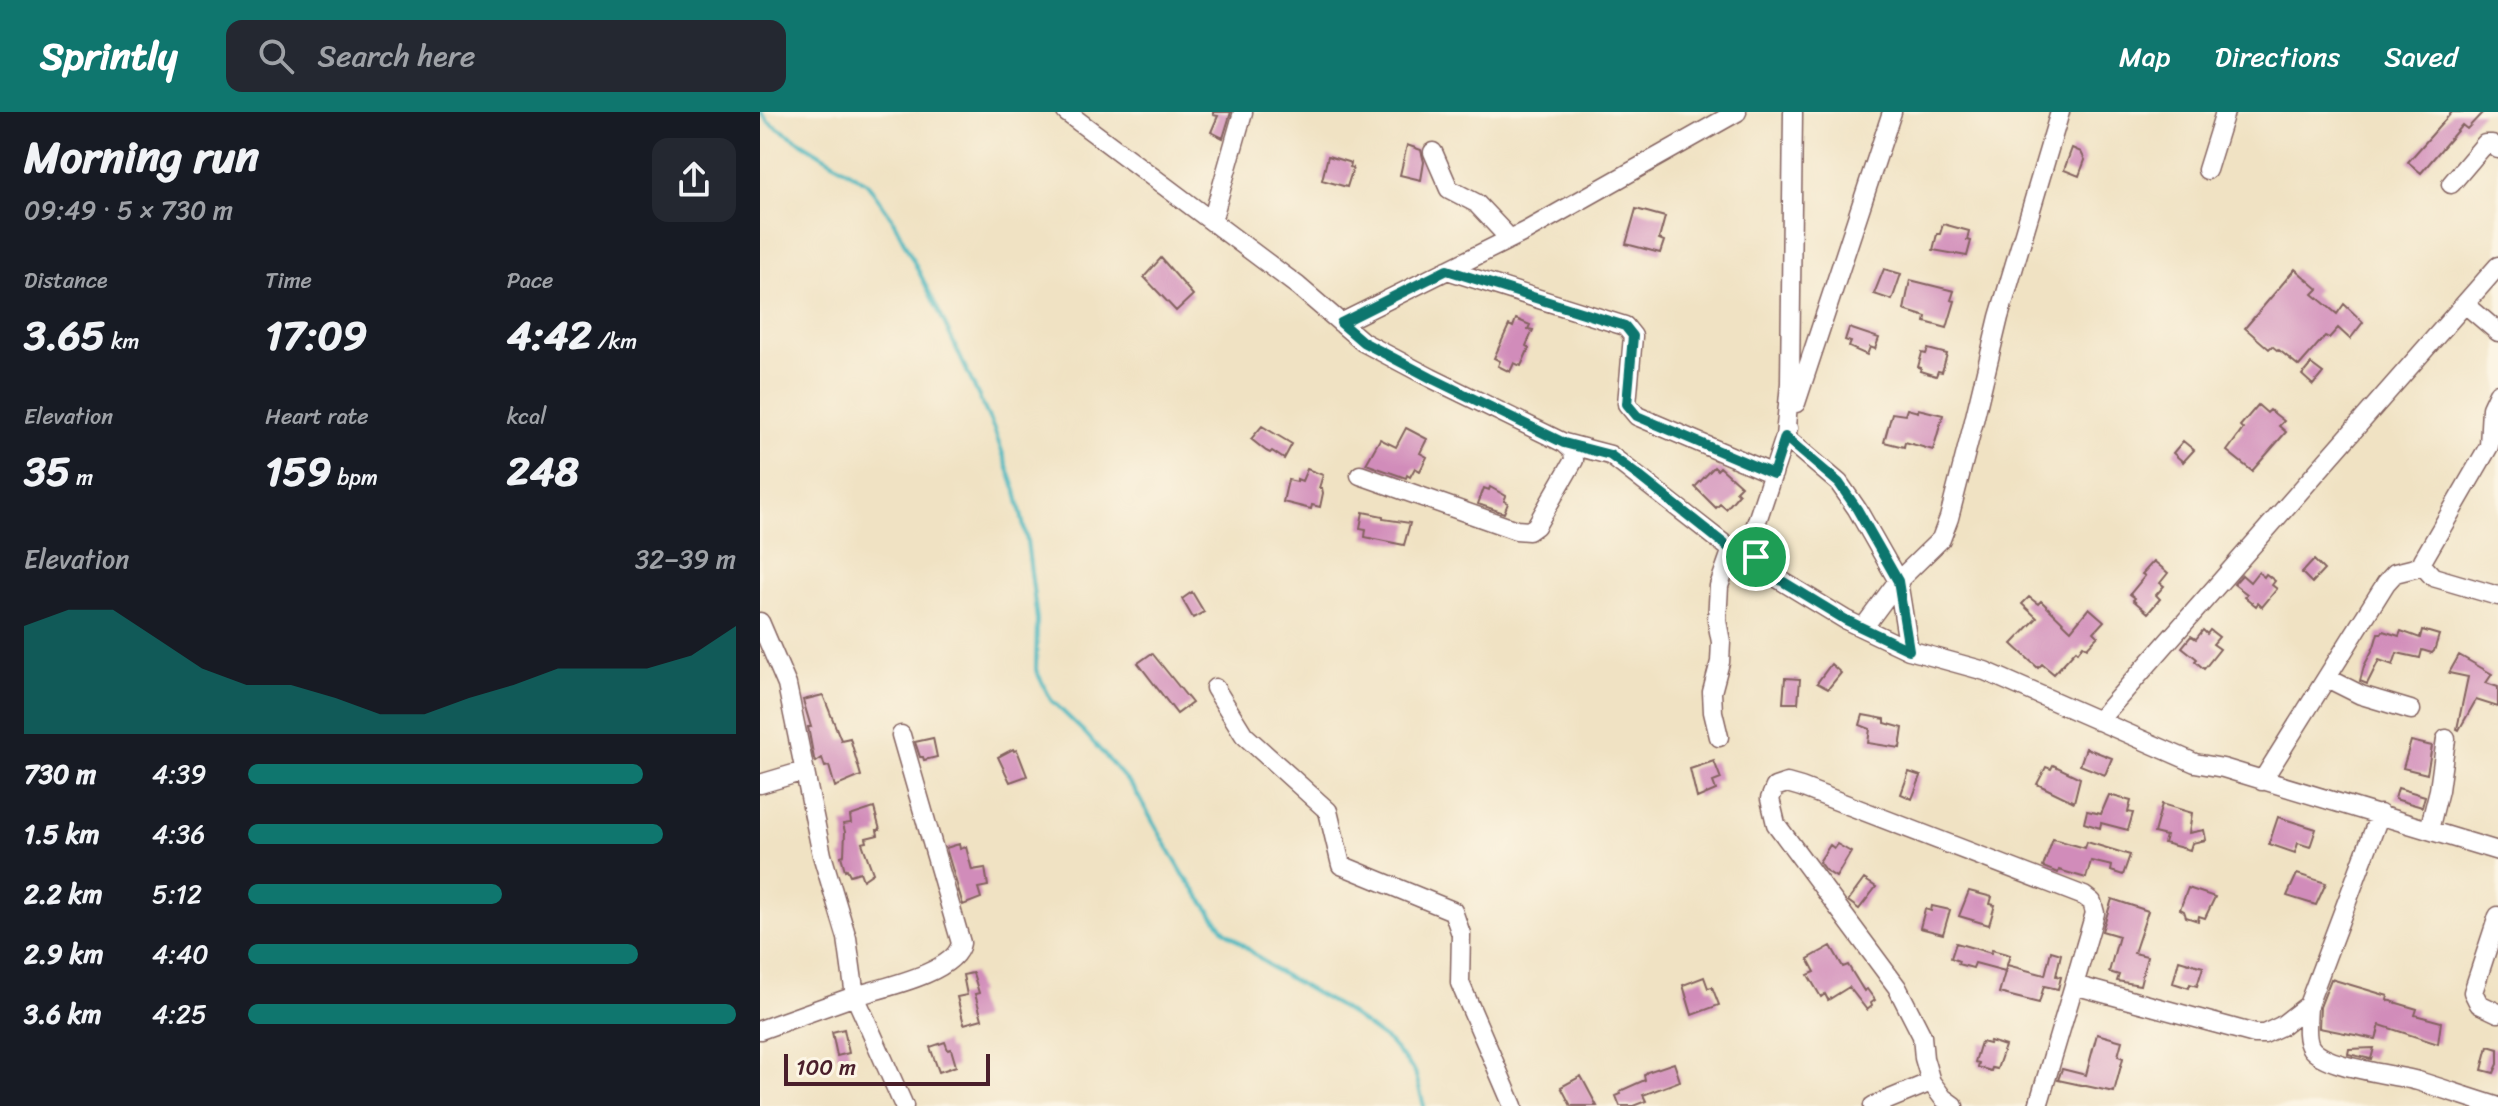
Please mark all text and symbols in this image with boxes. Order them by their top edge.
search box [226,20,786,92]
text: Sprintly [40,23,178,90]
text: Search here [318,29,476,83]
text: Map [2119,32,2171,81]
text: Directions [2215,32,2340,81]
text: Saved [2384,32,2458,81]
icon: search [254,34,298,78]
text: Morning run [24,118,259,196]
button: share [652,138,736,222]
text: 09:49 · 5 × 730 m [24,187,233,233]
text: Distance [24,261,108,300]
text: Time [265,261,312,300]
text: Pace [507,261,553,300]
text: 3.65 [24,300,105,371]
text: 17:09 [265,300,367,371]
text: 4:42 [507,300,592,371]
text: km [105,322,140,361]
text: /km [592,322,637,361]
text: Elevation [24,397,113,436]
text: Heart rate [265,397,369,436]
text: kcal [507,397,547,436]
text: 35 [24,436,70,507]
text: 159 [265,436,332,507]
text: 248 [507,436,579,507]
text: m [70,458,93,497]
text: bpm [332,458,378,497]
pin [1722,523,1790,591]
icon: arrive [1734,535,1778,579]
text: Elevation [24,536,129,582]
text: 32–39 m [635,536,736,582]
text: 730 m [24,751,96,797]
text: 4:39 [152,751,206,797]
text: 1.5 km [24,811,99,857]
text: 4:36 [152,811,205,857]
text: 2.2 km [24,871,102,917]
text: 5:12 [152,871,202,917]
text: 2.9 km [24,931,103,977]
text: 4:40 [152,931,209,977]
text: 3.6 km [24,991,101,1037]
text: 4:25 [152,991,207,1037]
text: 100 m [796,1048,856,1087]
scale bar [784,1050,990,1086]

